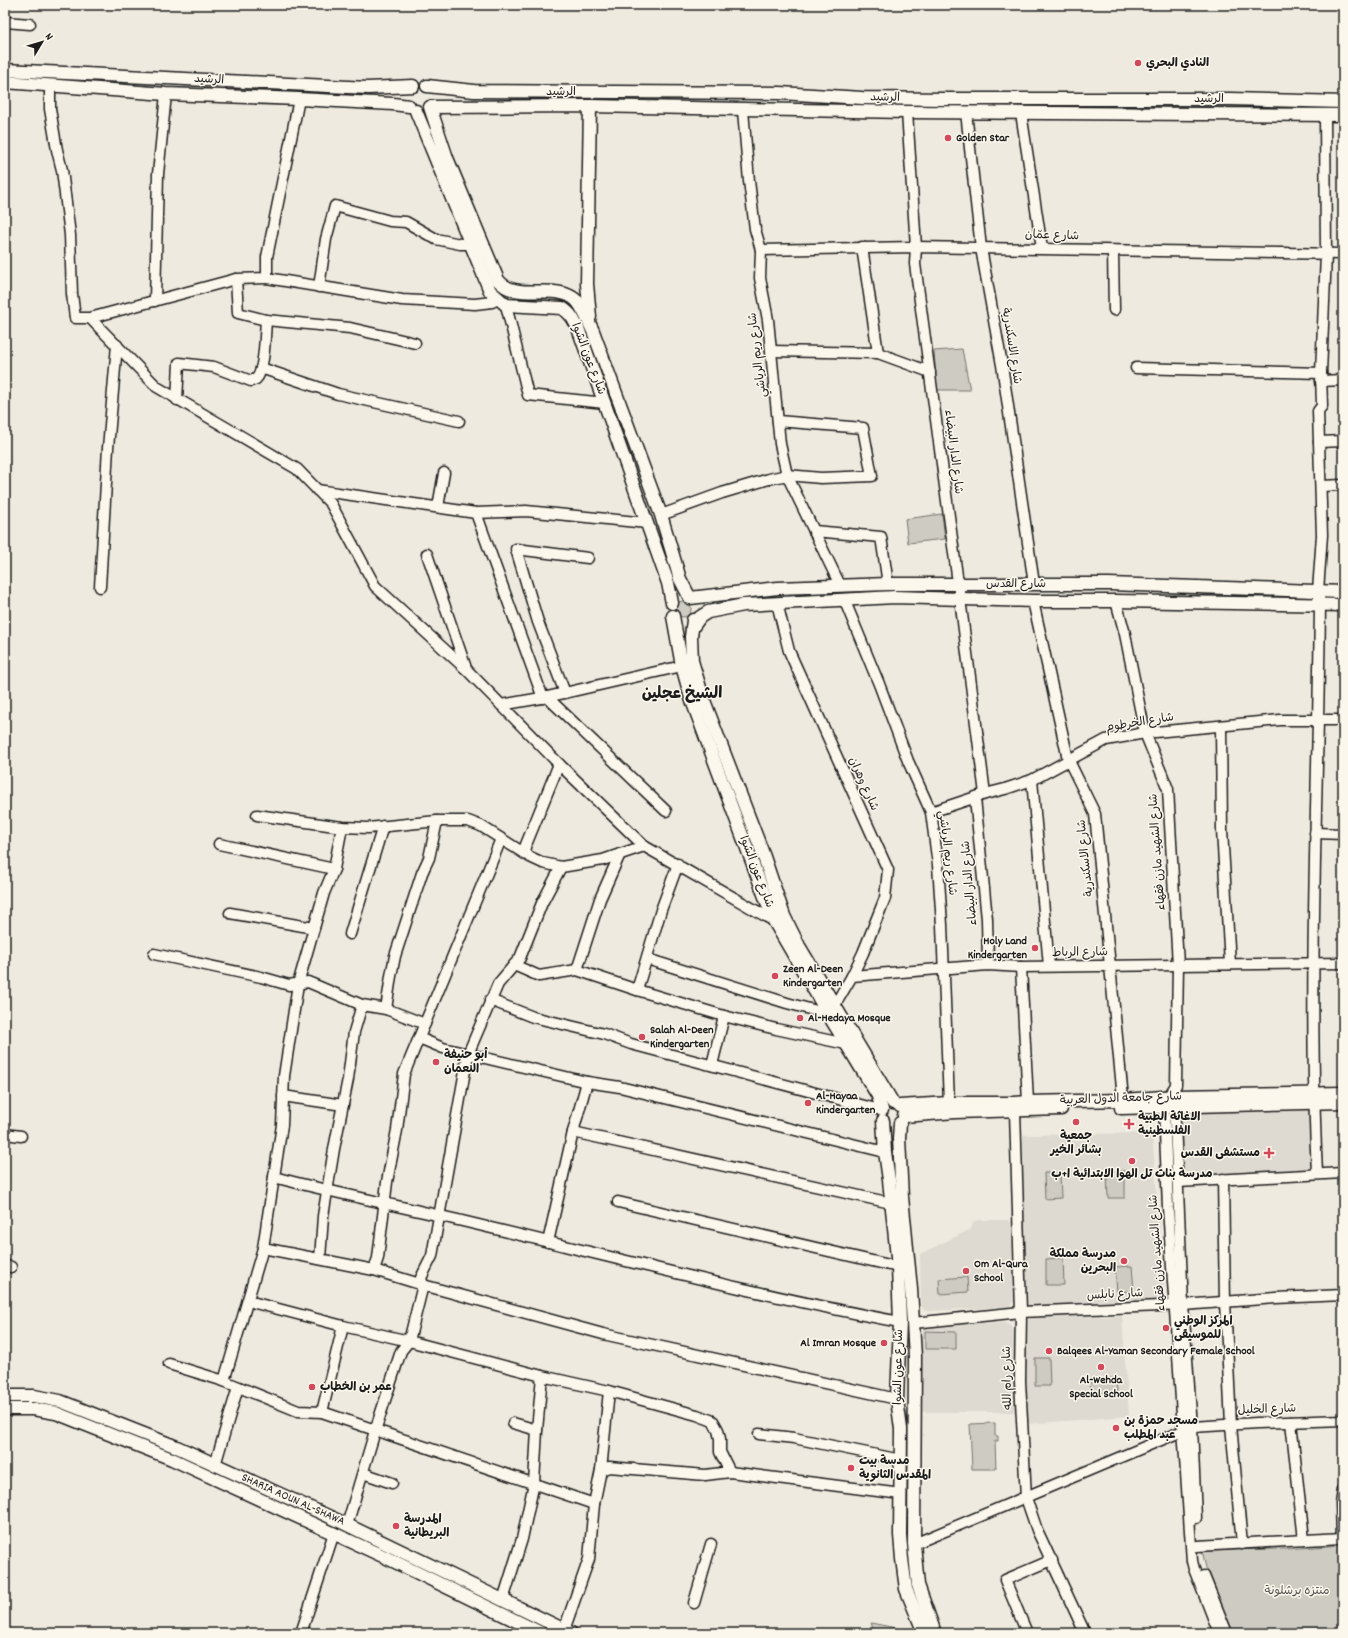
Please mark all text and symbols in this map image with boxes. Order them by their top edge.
north arrow [22,22,62,62]
text: N [40,30,57,45]
place label: النادي البحري [1146,55,1209,72]
marker: النادي البحري [1133,58,1143,68]
street label: الرشيد [194,71,225,89]
street label: الرشيد [546,84,576,101]
street label: الرشيد [870,89,900,107]
street label: الرشيد [1194,91,1224,108]
place label: Golden Star [956,130,1010,147]
marker: Golden Star [943,133,953,143]
street label: شارع عمّان [1025,227,1079,245]
street label: شارع الاسكندرية [997,307,1025,385]
street label: شارع ريم الرياشي [744,312,773,398]
street label: شارع عون الشوا [566,321,610,397]
street label: شارع الدار البيضاء [939,409,967,495]
street label: شارع القدس [986,576,1046,593]
district label: الشيخ عجلين [642,683,722,706]
street label: شارع الخرطوم [1105,709,1175,737]
street label: شارع وهران [844,754,882,814]
street label: شارع الشهيد مازن فقهاء [1145,793,1171,911]
street label: شارع ريم الرياشي [932,810,961,896]
street label: شارع الاسكندرية [1074,819,1098,897]
street label: شارع عون الشوا [734,834,778,910]
street label: شارع الدار البيضاء [958,840,982,926]
place label: Holy Land Kindergarten [968,933,1027,964]
marker: Holy Land Kindergarten [1030,943,1040,953]
street label: شارع الرباط [1052,944,1108,962]
place label: Zeen Al-Deen Kindergarten [783,961,843,992]
marker: Zeen Al-Deen Kindergarten [770,971,780,981]
place label: Al-Hedaya Mosque [808,1010,891,1027]
marker: Al-Hedaya Mosque [795,1013,805,1023]
place label: Salah Al-Deen Kindergarten [650,1022,714,1053]
marker: Salah Al-Deen Kindergarten [637,1032,647,1042]
place label: أبو حنيفة النعمان [444,1046,488,1078]
marker: أبو حنيفة النعمان [431,1057,441,1067]
place label: Al-Hayaa Kindergarten [816,1088,876,1119]
street label: شارع جامعة الدول العربية [1060,1088,1182,1110]
marker: Al-Hayaa Kindergarten [803,1098,813,1108]
place label: الاغاثة الطبية الفلسطينية [1138,1109,1200,1140]
marker: جمعية بشائر الخير [1071,1117,1081,1127]
marker: الاغاثة الطبية الفلسطينية [1123,1118,1135,1130]
place label: جمعية بشائر الخير [1049,1128,1102,1159]
place label: مستشفى القدس [1181,1145,1260,1162]
marker: مستشفى القدس [1263,1147,1275,1159]
marker: مدرسة بنات تل الهوا الابتدائية ا+ب [1127,1156,1137,1166]
place label: مدرسة بنات تل الهوا الابتدائية ا+ب [1051,1166,1213,1183]
street label: شارع الشهيد مازن فقهاء [1145,1194,1171,1312]
place label: مدرسة مملكة البحرين [1050,1246,1116,1277]
place label: Om Al-Qura School [974,1256,1029,1287]
marker: مدرسة مملكة البحرين [1119,1256,1129,1266]
marker: Om Al-Qura School [961,1266,971,1276]
street label: شارع نابلس [1086,1285,1144,1305]
place label: المركز الوطني للموسيقى [1174,1313,1232,1344]
marker: المركز الوطني للموسيقى [1161,1323,1171,1333]
street label: شارع عون الشوا [890,1329,908,1405]
place label: Al Imran Mosque [800,1335,877,1352]
marker: Al Imran Mosque [879,1338,889,1348]
place label: Balqees Al-Yaman Secondary Female School [1057,1343,1255,1360]
street label: شارع رام الله [999,1346,1017,1410]
marker: Balqees Al-Yaman Secondary Female School [1044,1346,1054,1356]
marker: Al-Wehda Special School [1096,1362,1106,1372]
place label: Al-Wehda Special School [1069,1372,1133,1403]
place label: عمر بن الخطاب [320,1379,392,1396]
marker: عمر بن الخطاب [307,1382,317,1392]
street label: شارع الخليل [1237,1400,1297,1420]
place label: مسجد حمزة بن عبد المطلب [1124,1413,1198,1444]
marker: مسجد حمزة بن عبد المطلب [1111,1423,1121,1433]
place label: مدسة بيت المقدس الثانوية [859,1453,931,1484]
marker: مدسة بيت المقدس الثانوية [846,1463,856,1473]
street label: SHARIA AOUN AL-SHAWA [238,1470,348,1531]
place label: المدرسة البريطانية [404,1511,449,1542]
marker: المدرسة البريطانية [391,1521,401,1531]
park label: منتزه برشلونة [1265,1583,1329,1600]

